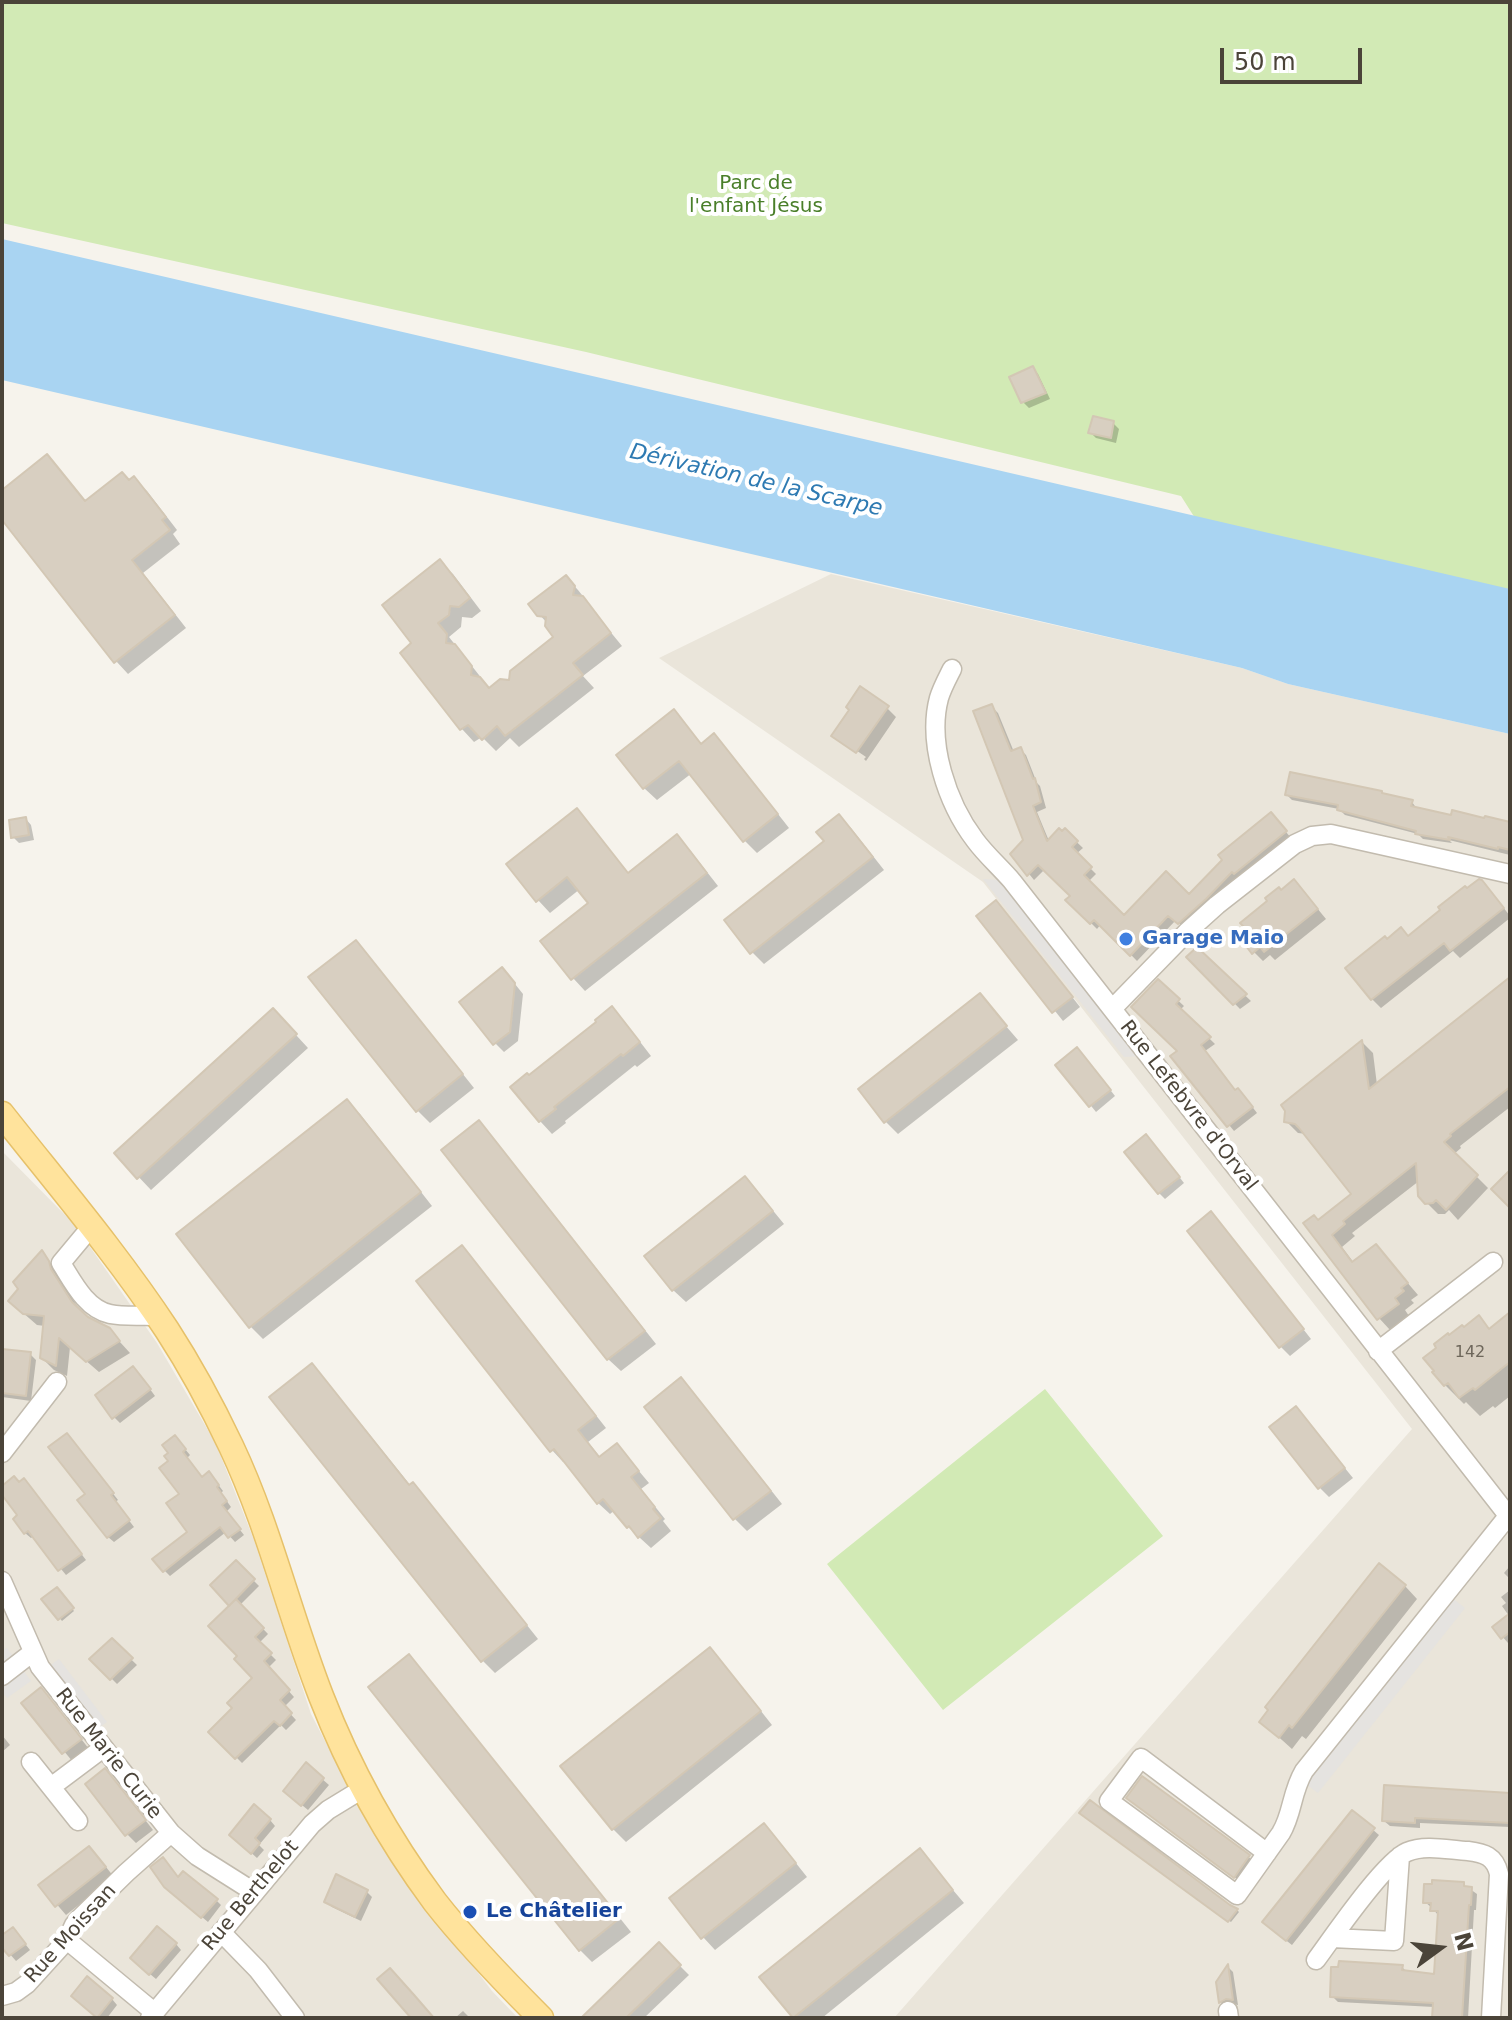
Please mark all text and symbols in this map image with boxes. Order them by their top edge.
scale bar [1224,32,1366,82]
text: 50 m [1234,48,1296,76]
park label: Parc de l'enfant Jésus [689,172,823,219]
water label: Dérivation de la Scarpe [627,439,885,523]
place label: Garage Maio [1142,927,1284,951]
marker: Garage Maio [1117,930,1135,948]
street label: Rue Lefebvre d'Orval [1114,1016,1262,1196]
house number: 142 [1455,1343,1485,1363]
street label: Rue Marie Curie [50,1684,166,1824]
street label: Rue Berthelot [198,1836,304,1956]
street label: Rue Moissan [20,1879,122,1989]
place label: Le Châtelier [486,1900,622,1924]
marker: Le Châtelier [461,1903,479,1921]
north arrow [1400,1908,1480,1988]
text: N [1449,1930,1478,1954]

